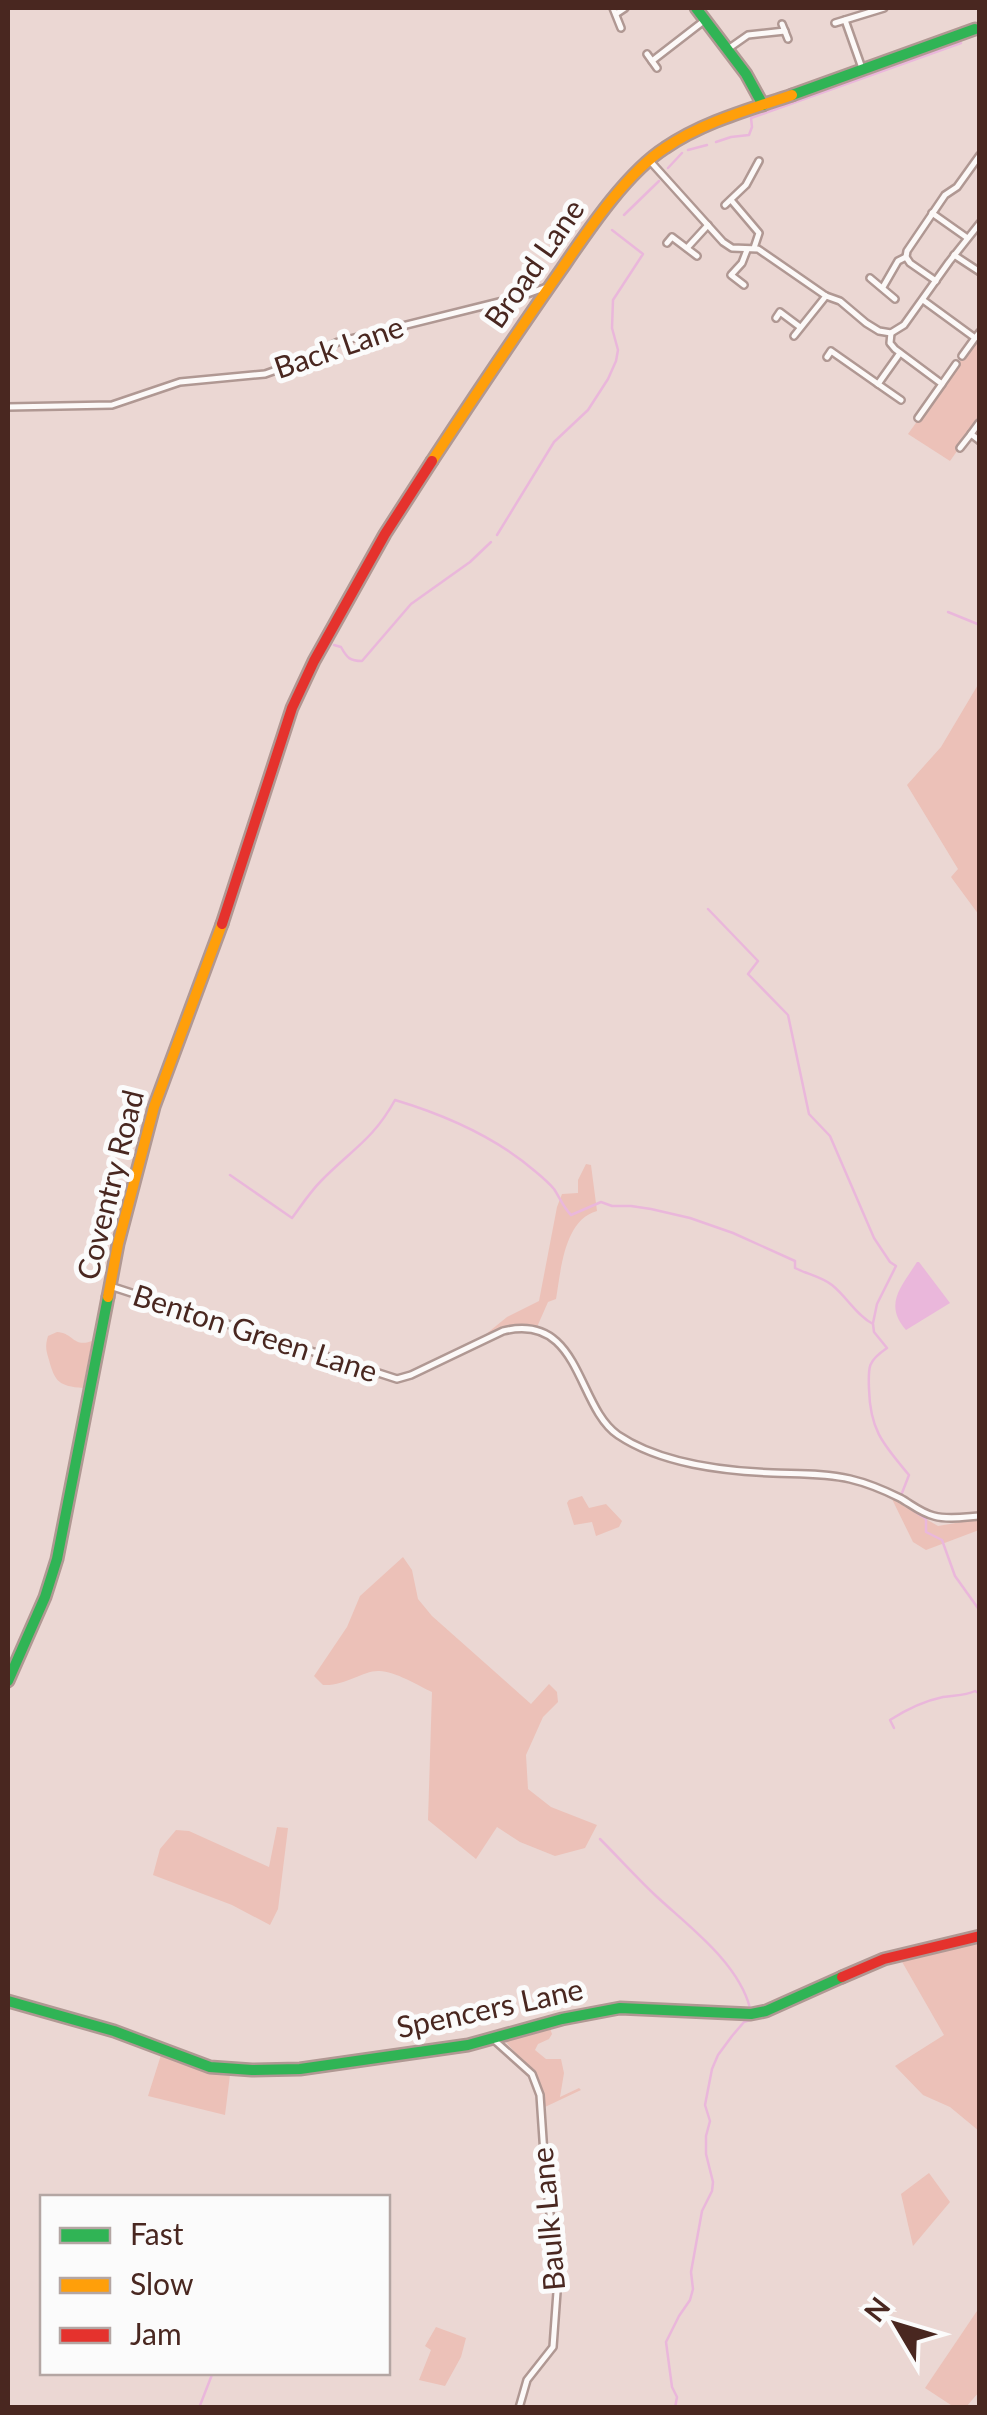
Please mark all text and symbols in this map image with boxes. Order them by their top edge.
street label: Broad Lane [476,192,591,334]
street label: Back Lane [269,307,408,385]
street label: Coventry Road [68,1086,150,1283]
street label: Benton Green Lane [129,1276,382,1389]
street label: Spencers Lane [393,1970,586,2044]
street label: Baulk Lane [523,2146,571,2292]
legend [40,2195,390,2375]
text: Fast [130,2215,184,2251]
text: Slow [130,2265,194,2301]
north arrow [847,2275,947,2375]
text: N [856,2290,897,2328]
text: Jam [130,2315,182,2351]

